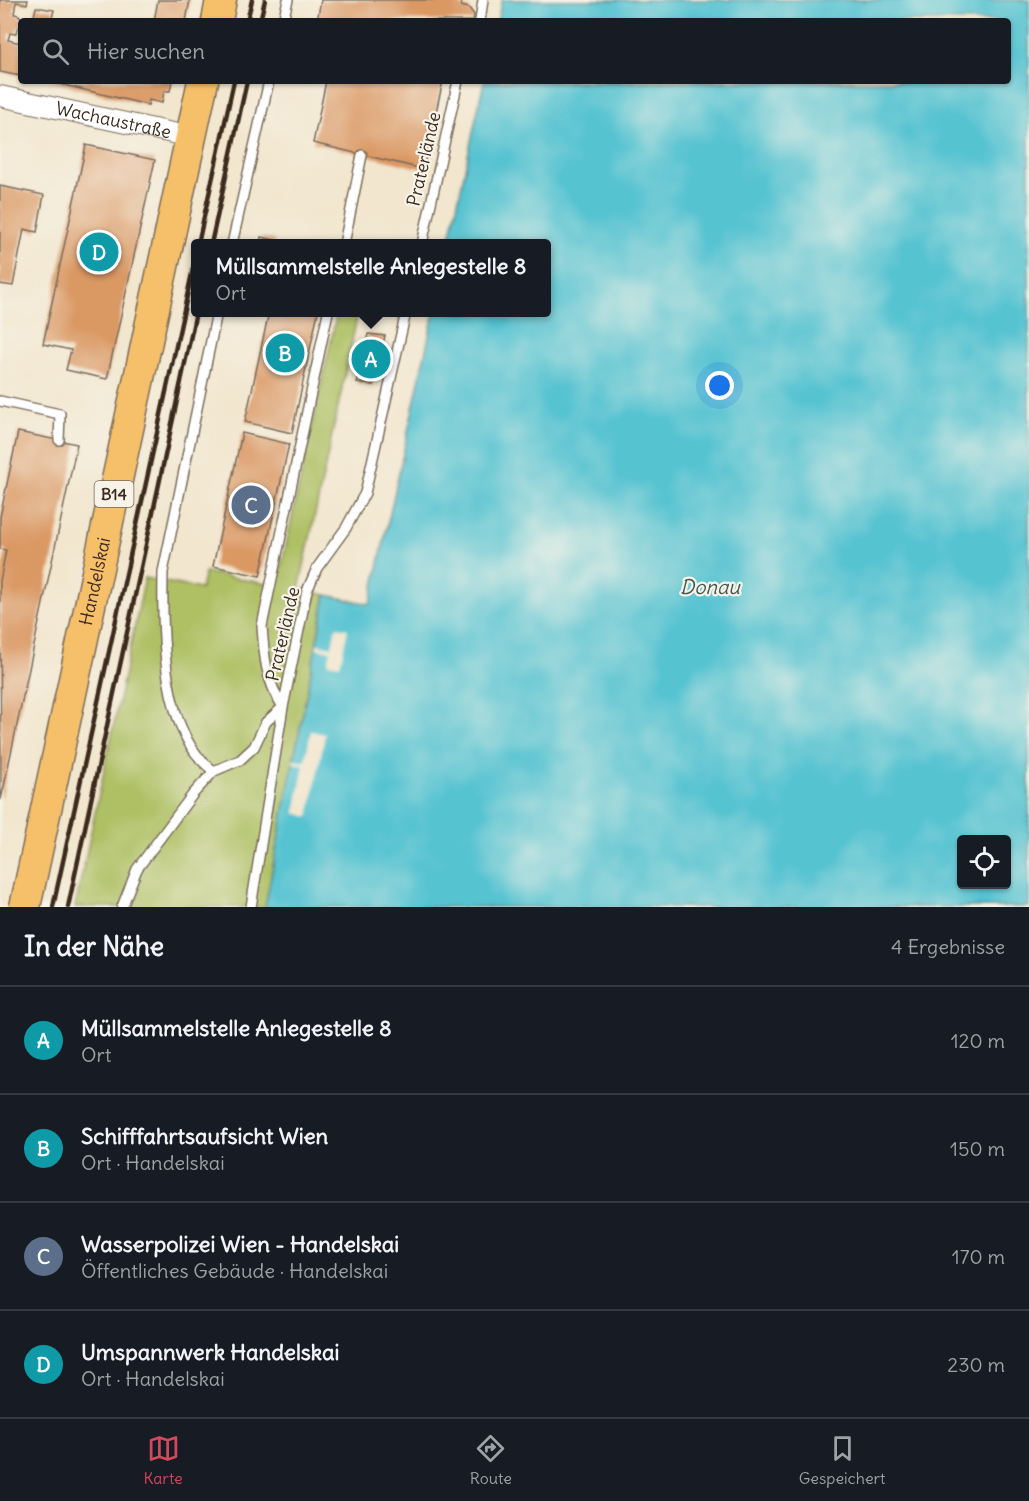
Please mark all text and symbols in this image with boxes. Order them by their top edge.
search box [18,18,1011,84]
icon: search [39,35,72,68]
text: Hier suchen [87,37,205,65]
street label: Wachaustraße [54,96,173,143]
street label: Praterlände [401,109,446,208]
pin: D [80,230,118,274]
popup [191,239,551,317]
text: Müllsammelstelle Anlegestelle 8 [216,252,526,280]
text: Ort [216,280,246,305]
pin: B [266,330,304,376]
pin: A [352,336,391,382]
your location [705,371,734,400]
road number: B14 [94,481,134,507]
pin: C [232,482,270,528]
street label: Handelskai [74,535,115,628]
water label: Donau [680,574,741,599]
street label: Praterlände [260,584,305,683]
map controls [957,835,1011,889]
button: locate [957,835,1011,889]
text: In der Nähe [24,930,164,963]
text: 4 Ergebnisse [891,934,1005,959]
text: Müllsammelstelle Anlegestelle 8 [81,1014,392,1042]
text: A [37,1028,50,1053]
text: 120 m [951,1028,1005,1053]
text: Ort [81,1042,111,1067]
text: Schifffahrtsaufsicht Wien [81,1122,328,1150]
text: B [37,1136,50,1161]
text: 150 m [950,1136,1005,1161]
text: Ort · Handelskai [81,1150,225,1175]
text: Wasserpolizei Wien - Handelskai [81,1230,399,1258]
text: C [37,1244,50,1269]
text: 170 m [952,1244,1005,1269]
text: Öffentliches Gebäude · Handelskai [81,1258,388,1283]
text: Umspannwerk Handelskai [81,1338,339,1366]
text: D [36,1352,51,1377]
text: 230 m [947,1352,1005,1377]
text: Ort · Handelskai [81,1366,225,1391]
tab: Karte [143,1432,183,1488]
tab: Route [470,1432,512,1488]
tab: Gespeichert [799,1432,886,1488]

